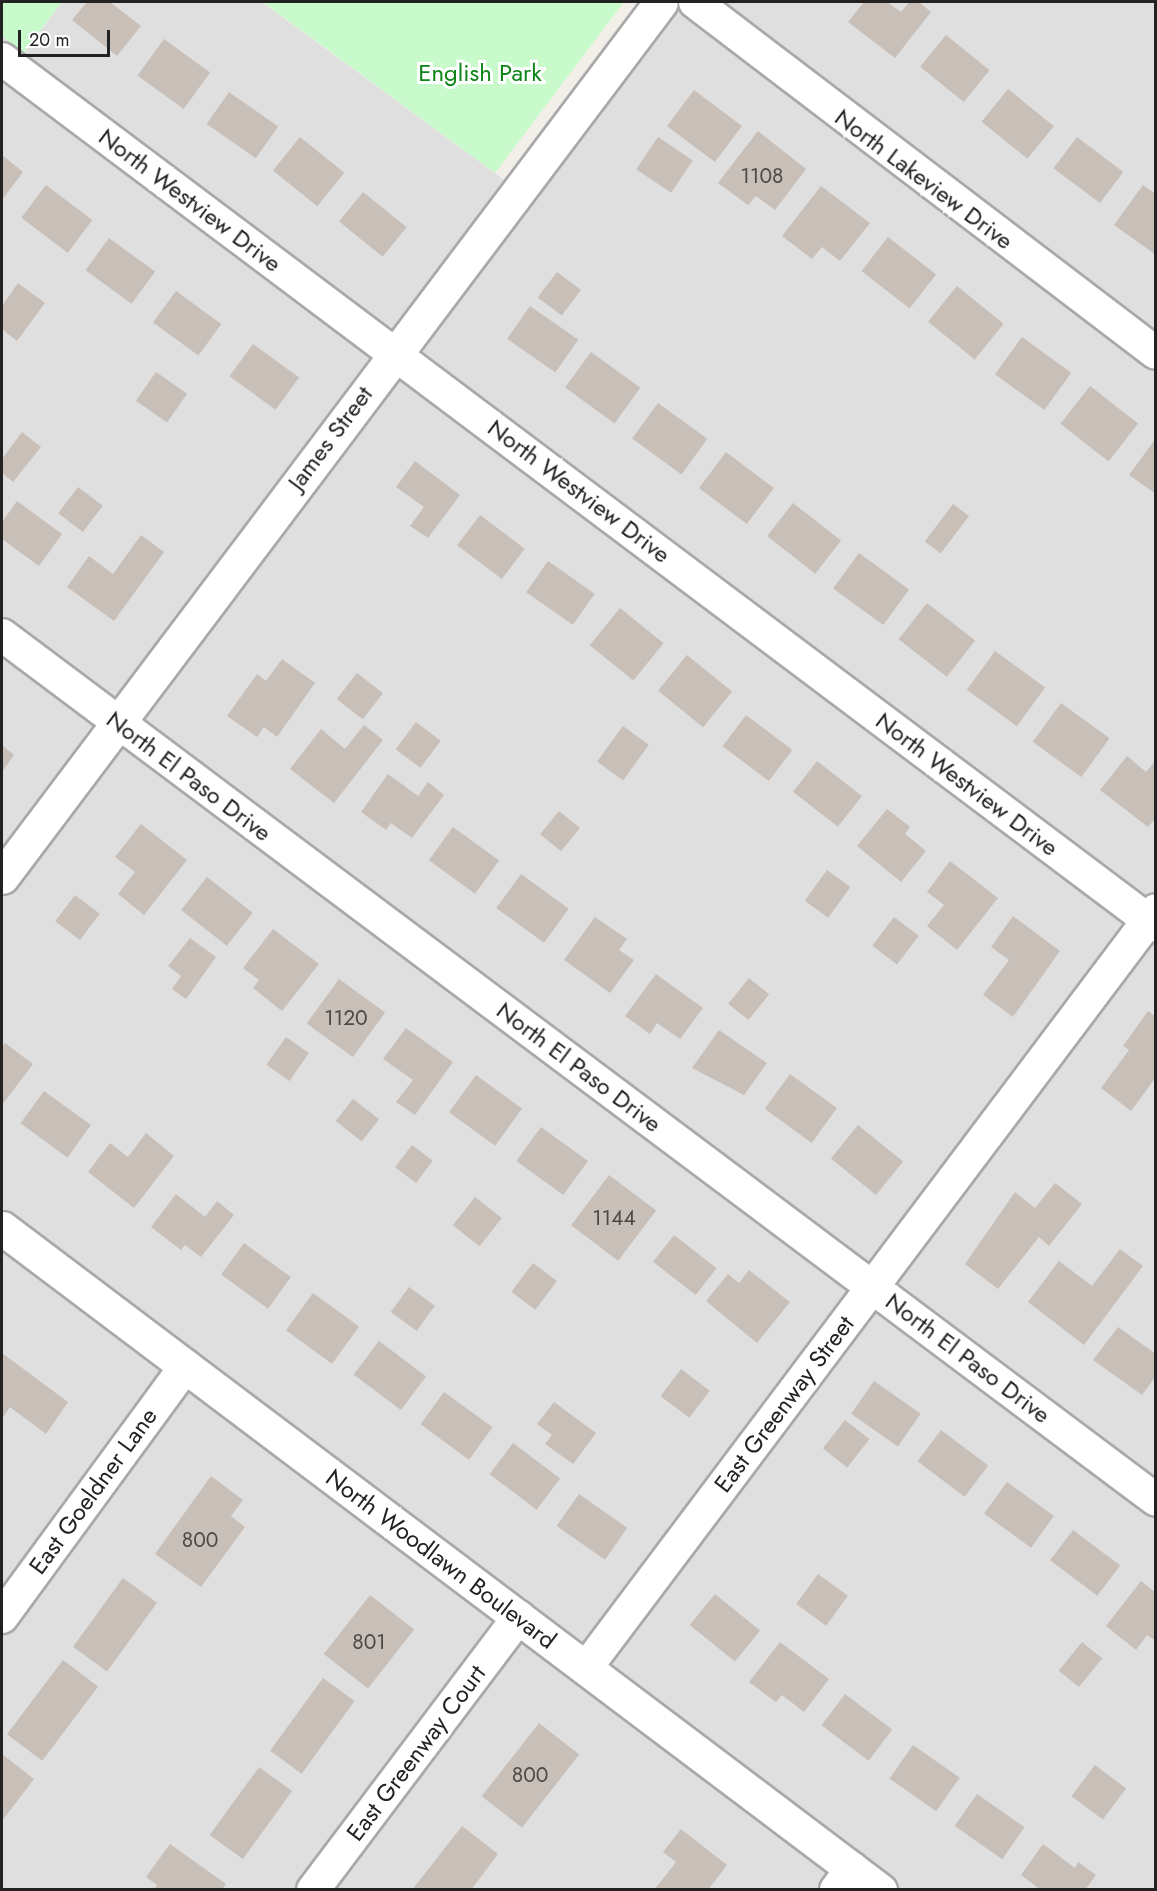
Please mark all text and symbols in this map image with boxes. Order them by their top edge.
scale bar [21,18,112,56]
text: 20 m [29,27,69,53]
park label: English Park [418,59,542,87]
street label: North Lakeview Drive [829,103,1019,255]
street label: North Westview Drive [93,122,287,278]
house number: 1108 [741,163,783,189]
street label: James Street [282,380,378,496]
street label: North Westview Drive [482,413,676,569]
street label: North El Paso Drive [101,705,277,847]
street label: North Westview Drive [870,706,1064,862]
street label: North El Paso Drive [491,996,667,1138]
house number: 1120 [324,1005,368,1031]
house number: 1144 [592,1205,636,1231]
street label: North El Paso Drive [880,1287,1056,1429]
street label: East Greenway Street [708,1310,860,1498]
street label: East Goeldner Lane [23,1402,163,1580]
street label: North Woodlawn Boulevard [320,1463,562,1655]
house number: 800 [182,1527,218,1553]
house number: 801 [352,1629,386,1655]
street label: East Greenway Court [341,1659,491,1847]
house number: 800 [512,1762,548,1788]

